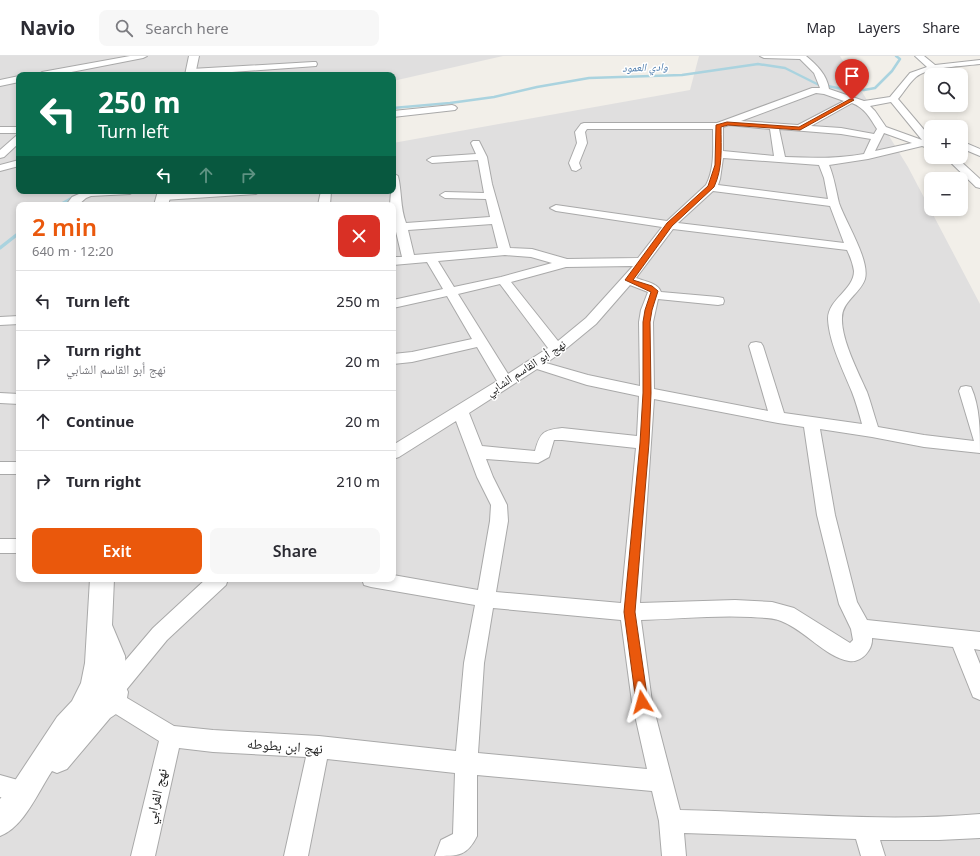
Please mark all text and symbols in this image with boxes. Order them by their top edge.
search box [99,10,379,46]
text: Navio [20,15,75,41]
icon: search [113,17,135,39]
text: Search here [145,18,229,38]
text: Map [807,18,836,37]
text: Layers [858,18,900,37]
text: Share [922,18,960,37]
water label: وادي العمود [622,58,668,77]
pin [835,59,869,100]
icon: arrive [841,65,863,87]
map controls [924,68,968,216]
button: search [924,68,968,112]
text: 250 m [98,83,181,121]
icon: left [32,88,84,140]
text: Turn left [98,119,169,143]
button: + [924,120,968,164]
icon: left [153,164,175,186]
icon: ahead [195,164,217,186]
icon: right [237,164,259,186]
button: − [924,172,968,216]
text: 2 min [32,210,97,243]
button: close [338,215,380,257]
text: 640 m · 12:20 [32,242,113,260]
icon: left [32,290,54,312]
text: Turn left [66,291,130,311]
text: 250 m [336,291,380,311]
street label: نهج أبو القاسم الشابي [482,335,570,402]
text: Turn right [66,340,141,360]
icon: right [32,350,54,372]
text: 20 m [345,351,380,371]
text: نهج أبو القاسم الشابي [66,360,166,378]
icon: ahead [32,410,54,432]
text: Continue [66,411,134,431]
text: 20 m [345,411,380,431]
icon: right [32,470,54,492]
text: Turn right [66,471,141,491]
text: 210 m [336,471,380,491]
button: Exit [32,528,202,574]
button: Share [210,528,380,574]
position arrow [621,681,663,723]
street label: نهج ابن بطوطه [246,733,324,759]
street label: نهج الفرابي [140,766,174,826]

